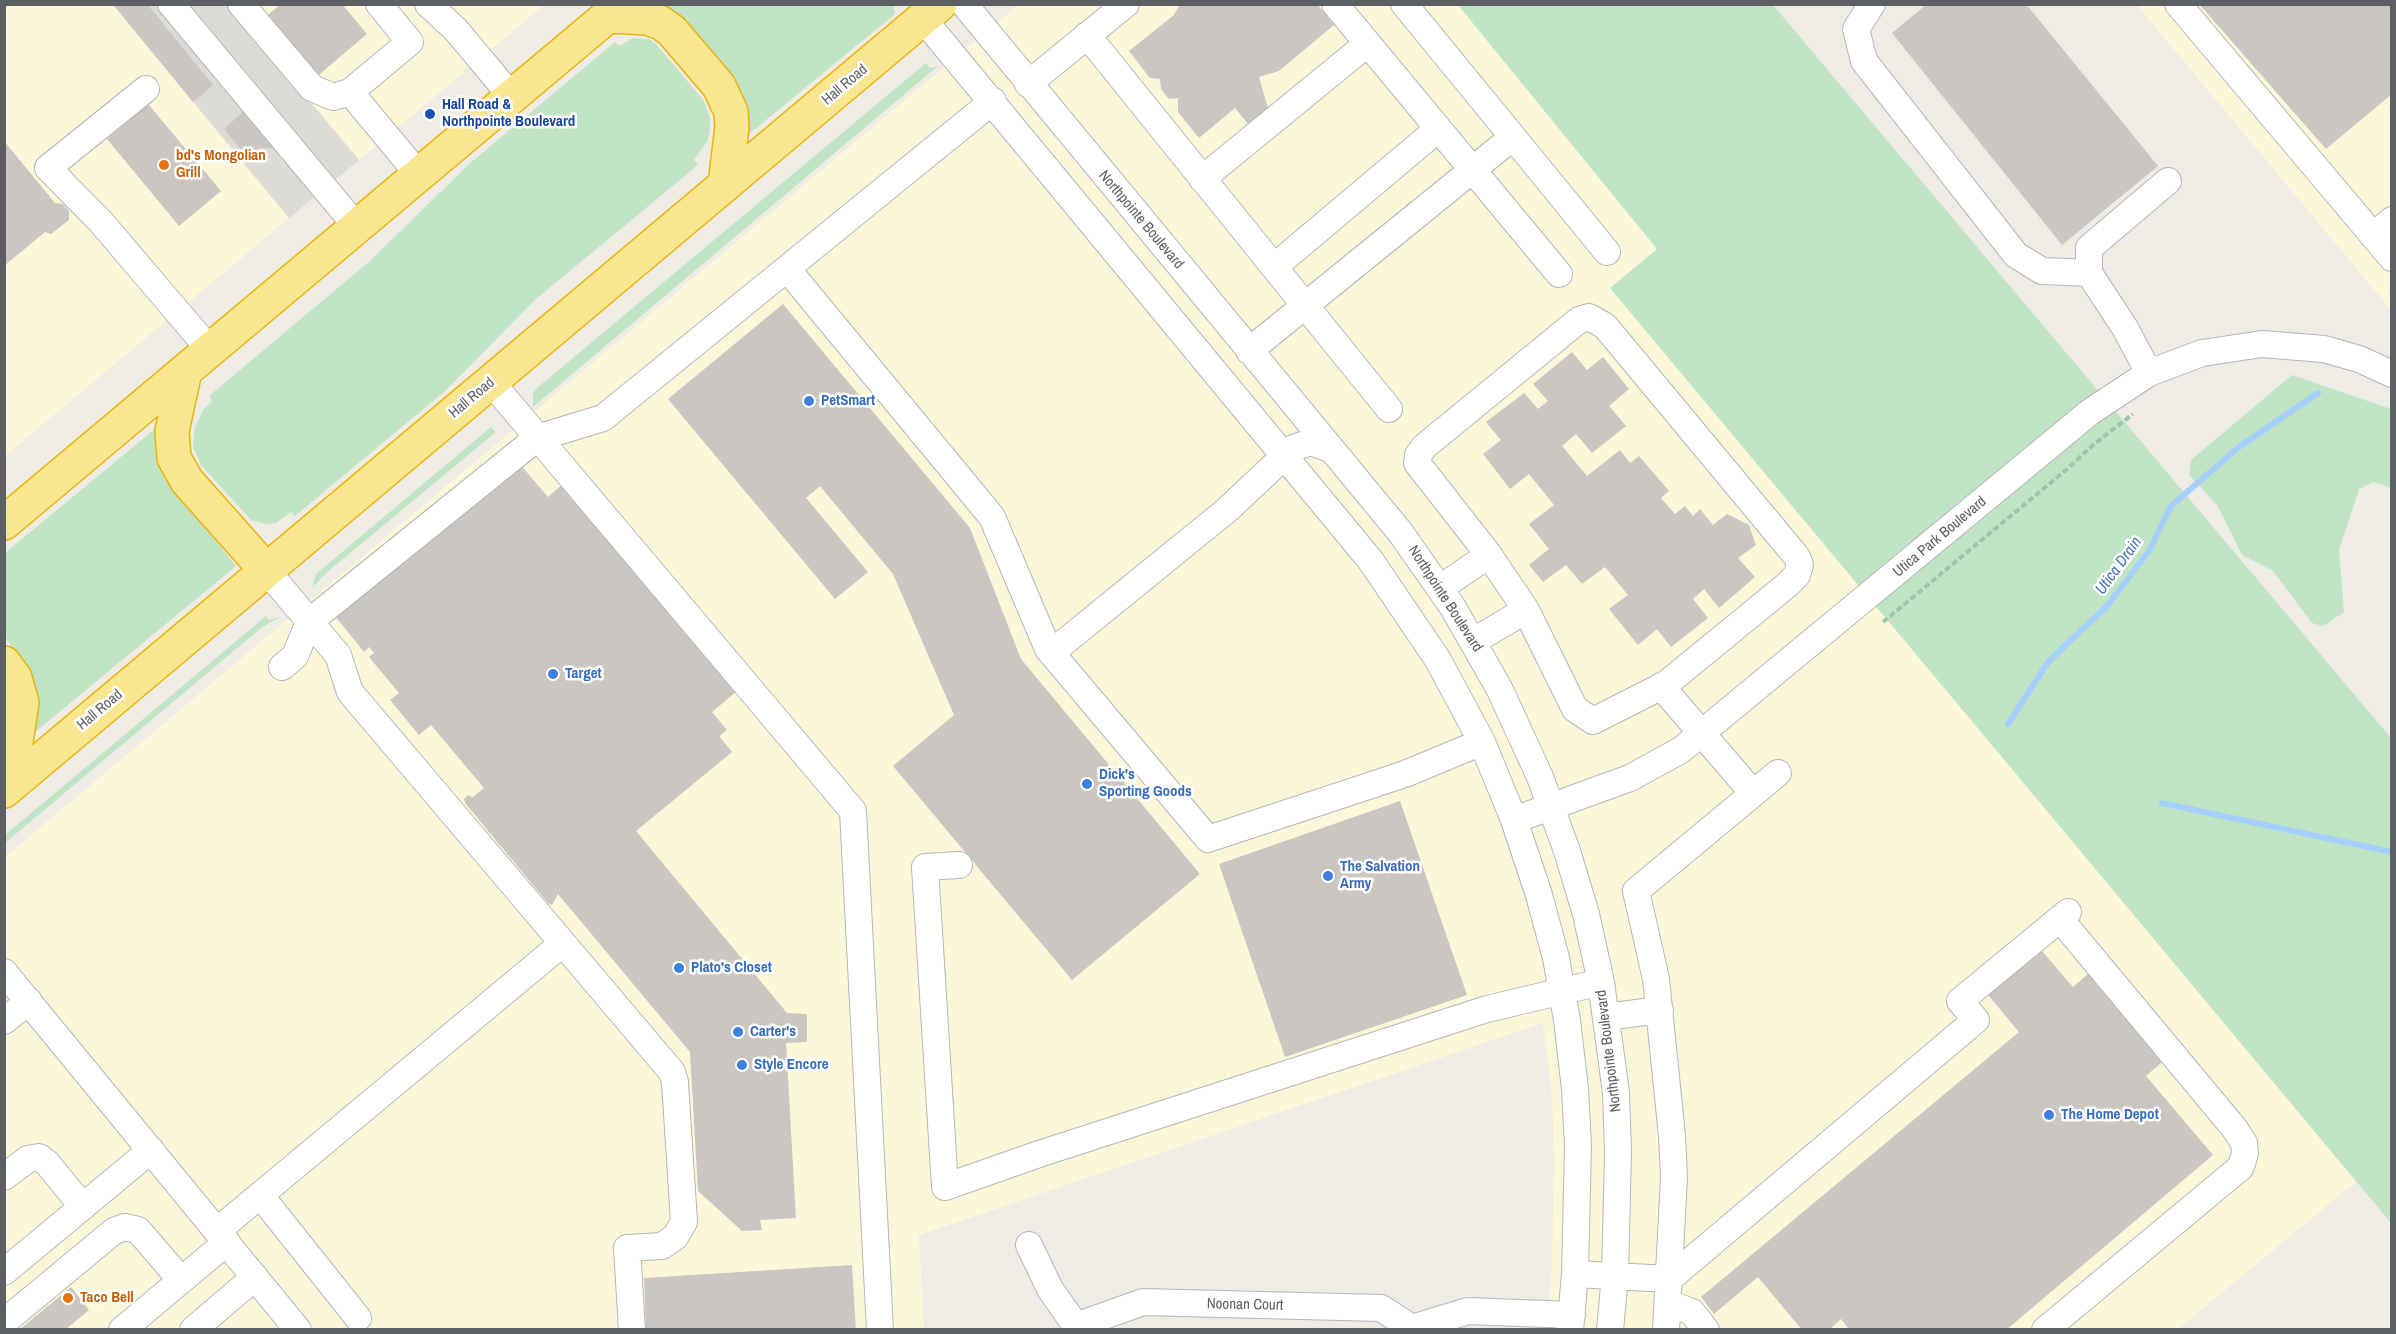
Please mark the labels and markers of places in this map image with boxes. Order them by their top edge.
place label: Hall Road & Northpointe Boulevard [442,96,575,131]
marker: Hall Road & Northpointe Boulevard [423,107,437,121]
place label: bd's Mongolian Grill [176,147,266,182]
marker: bd's Mongolian Grill [157,158,171,172]
place label: PetSmart [821,392,875,410]
marker: PetSmart [802,394,816,408]
place label: Target [565,665,602,683]
marker: Target [546,667,560,681]
place label: Dick's Sporting Goods [1099,766,1192,801]
marker: Dick's Sporting Goods [1080,777,1094,791]
place label: The Salvation Army [1340,858,1420,893]
marker: The Salvation Army [1321,869,1335,883]
place label: Plato's Closet [691,959,772,977]
marker: Plato's Closet [672,961,686,975]
place label: Carter's [750,1023,796,1041]
marker: Carter's [731,1025,745,1039]
place label: Style Encore [754,1056,829,1074]
marker: Style Encore [735,1058,749,1072]
place label: The Home Depot [2061,1106,2159,1124]
marker: The Home Depot [2042,1108,2056,1122]
place label: Taco Bell [80,1289,134,1307]
marker: Taco Bell [61,1291,75,1305]

